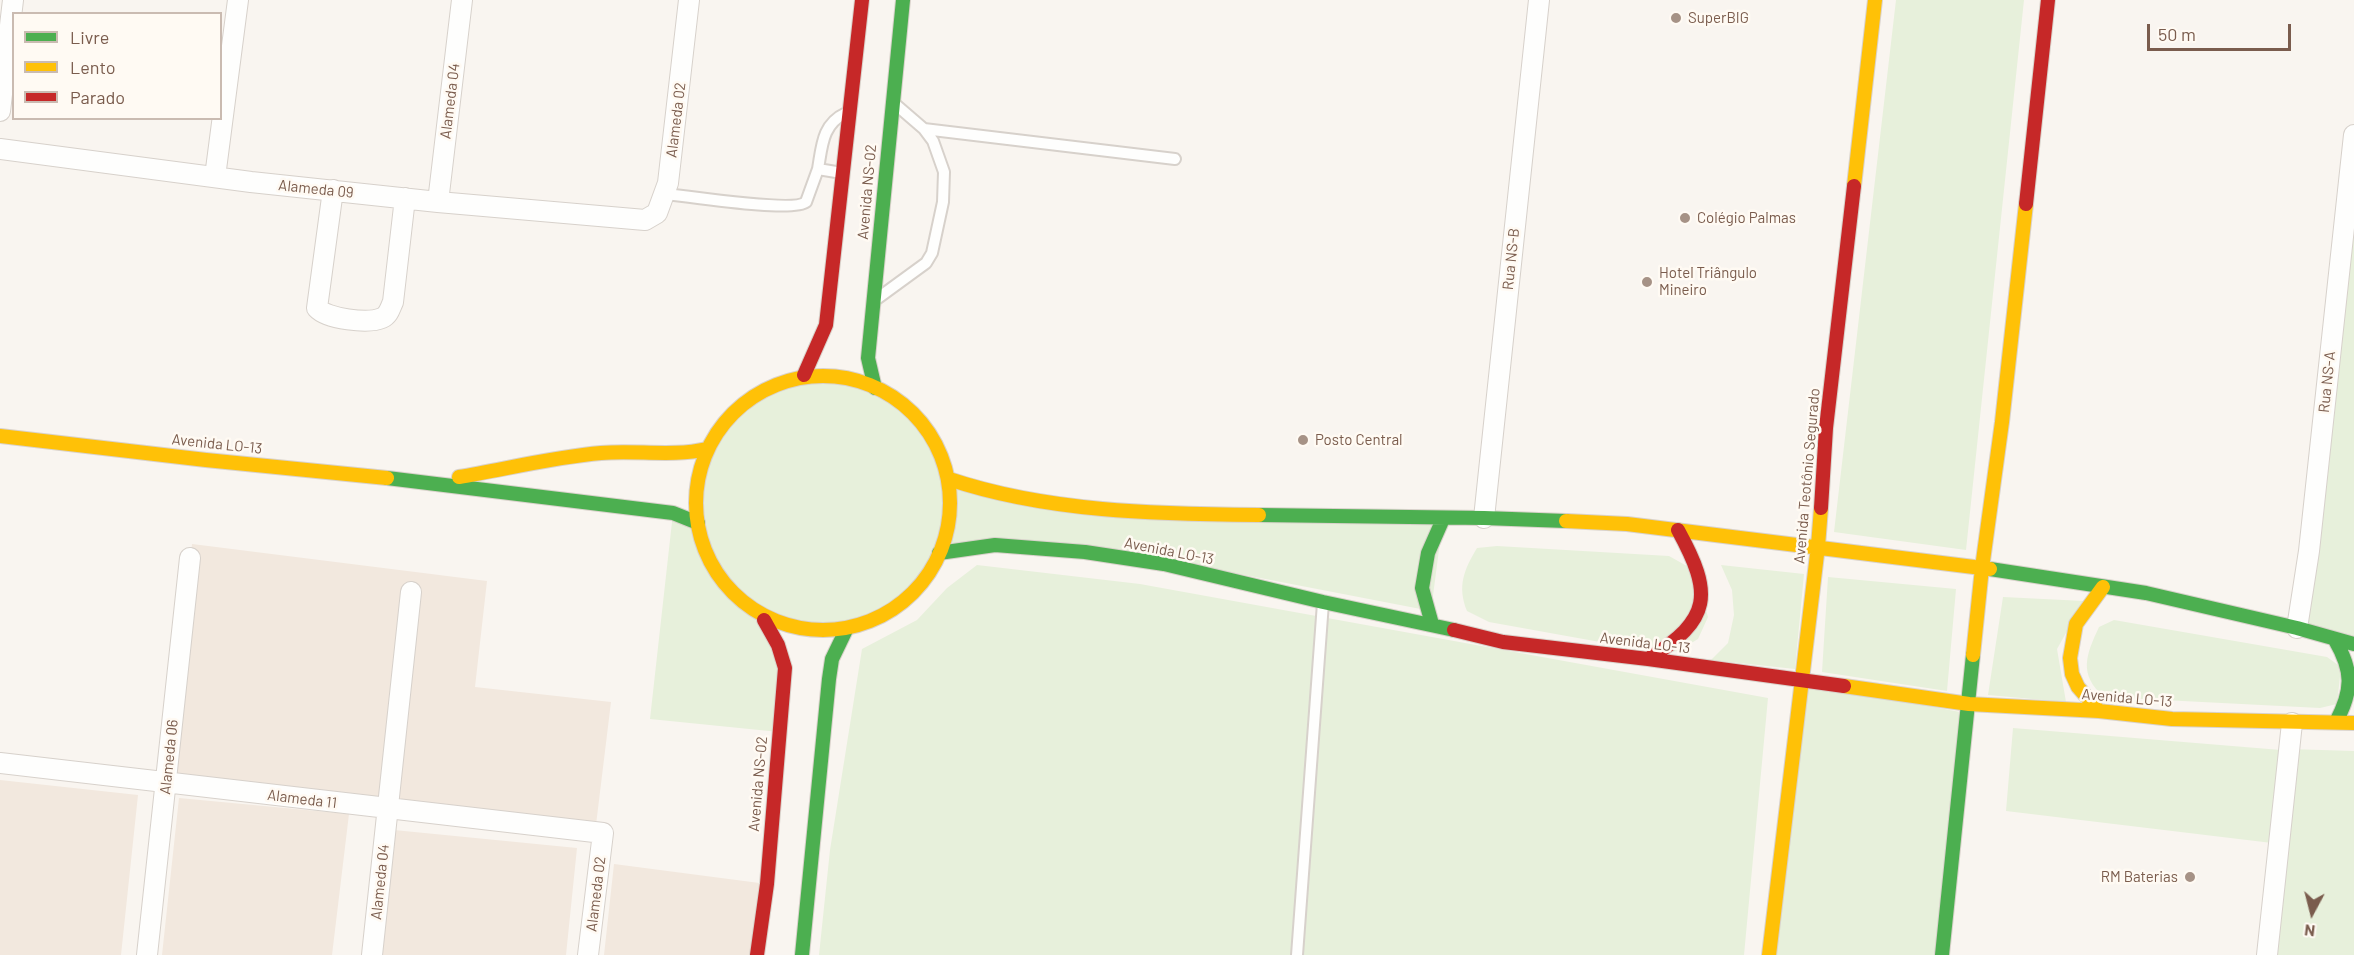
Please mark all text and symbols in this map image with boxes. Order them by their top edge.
place label: SuperBIG [1688,9,1749,27]
marker: SuperBIG [1669,11,1683,25]
legend [12,12,222,120]
scale bar [2150,12,2294,50]
text: 50 m [2158,23,2196,45]
text: Livre [70,26,109,48]
text: Lento [70,56,116,78]
street label: Alameda 04 [436,62,464,140]
street label: Alameda 02 [662,81,690,159]
text: Parado [70,86,125,108]
street label: Avenida NS-02 [854,144,880,240]
street label: Alameda 09 [277,176,355,202]
place label: Colégio Palmas [1697,209,1796,227]
marker: Colégio Palmas [1678,211,1692,225]
street label: Rua NS-B [1499,227,1523,291]
place label: Hotel Triângulo Mineiro [1659,264,1757,299]
marker: Hotel Triângulo Mineiro [1640,275,1654,289]
street label: Rua NS-A [2315,350,2339,414]
street label: Avenida Teotônio Segurado [1790,387,1824,565]
street label: Avenida LO-13 [171,430,263,458]
place label: Posto Central [1315,431,1403,449]
marker: Posto Central [1296,433,1310,447]
street label: Avenida LO-13 [1123,533,1215,569]
street label: Avenida LO-13 [1599,629,1691,657]
street label: Avenida LO-13 [2081,685,2173,711]
street label: Alameda 06 [156,718,182,796]
street label: Avenida NS-02 [745,736,771,832]
street label: Alameda 11 [266,786,338,812]
street label: Alameda 04 [367,843,393,921]
street label: Alameda 02 [582,855,610,933]
place label: RM Baterias [2101,868,2178,886]
marker: RM Baterias [2183,870,2197,884]
north arrow [2282,883,2342,943]
text: N [2303,921,2316,941]

